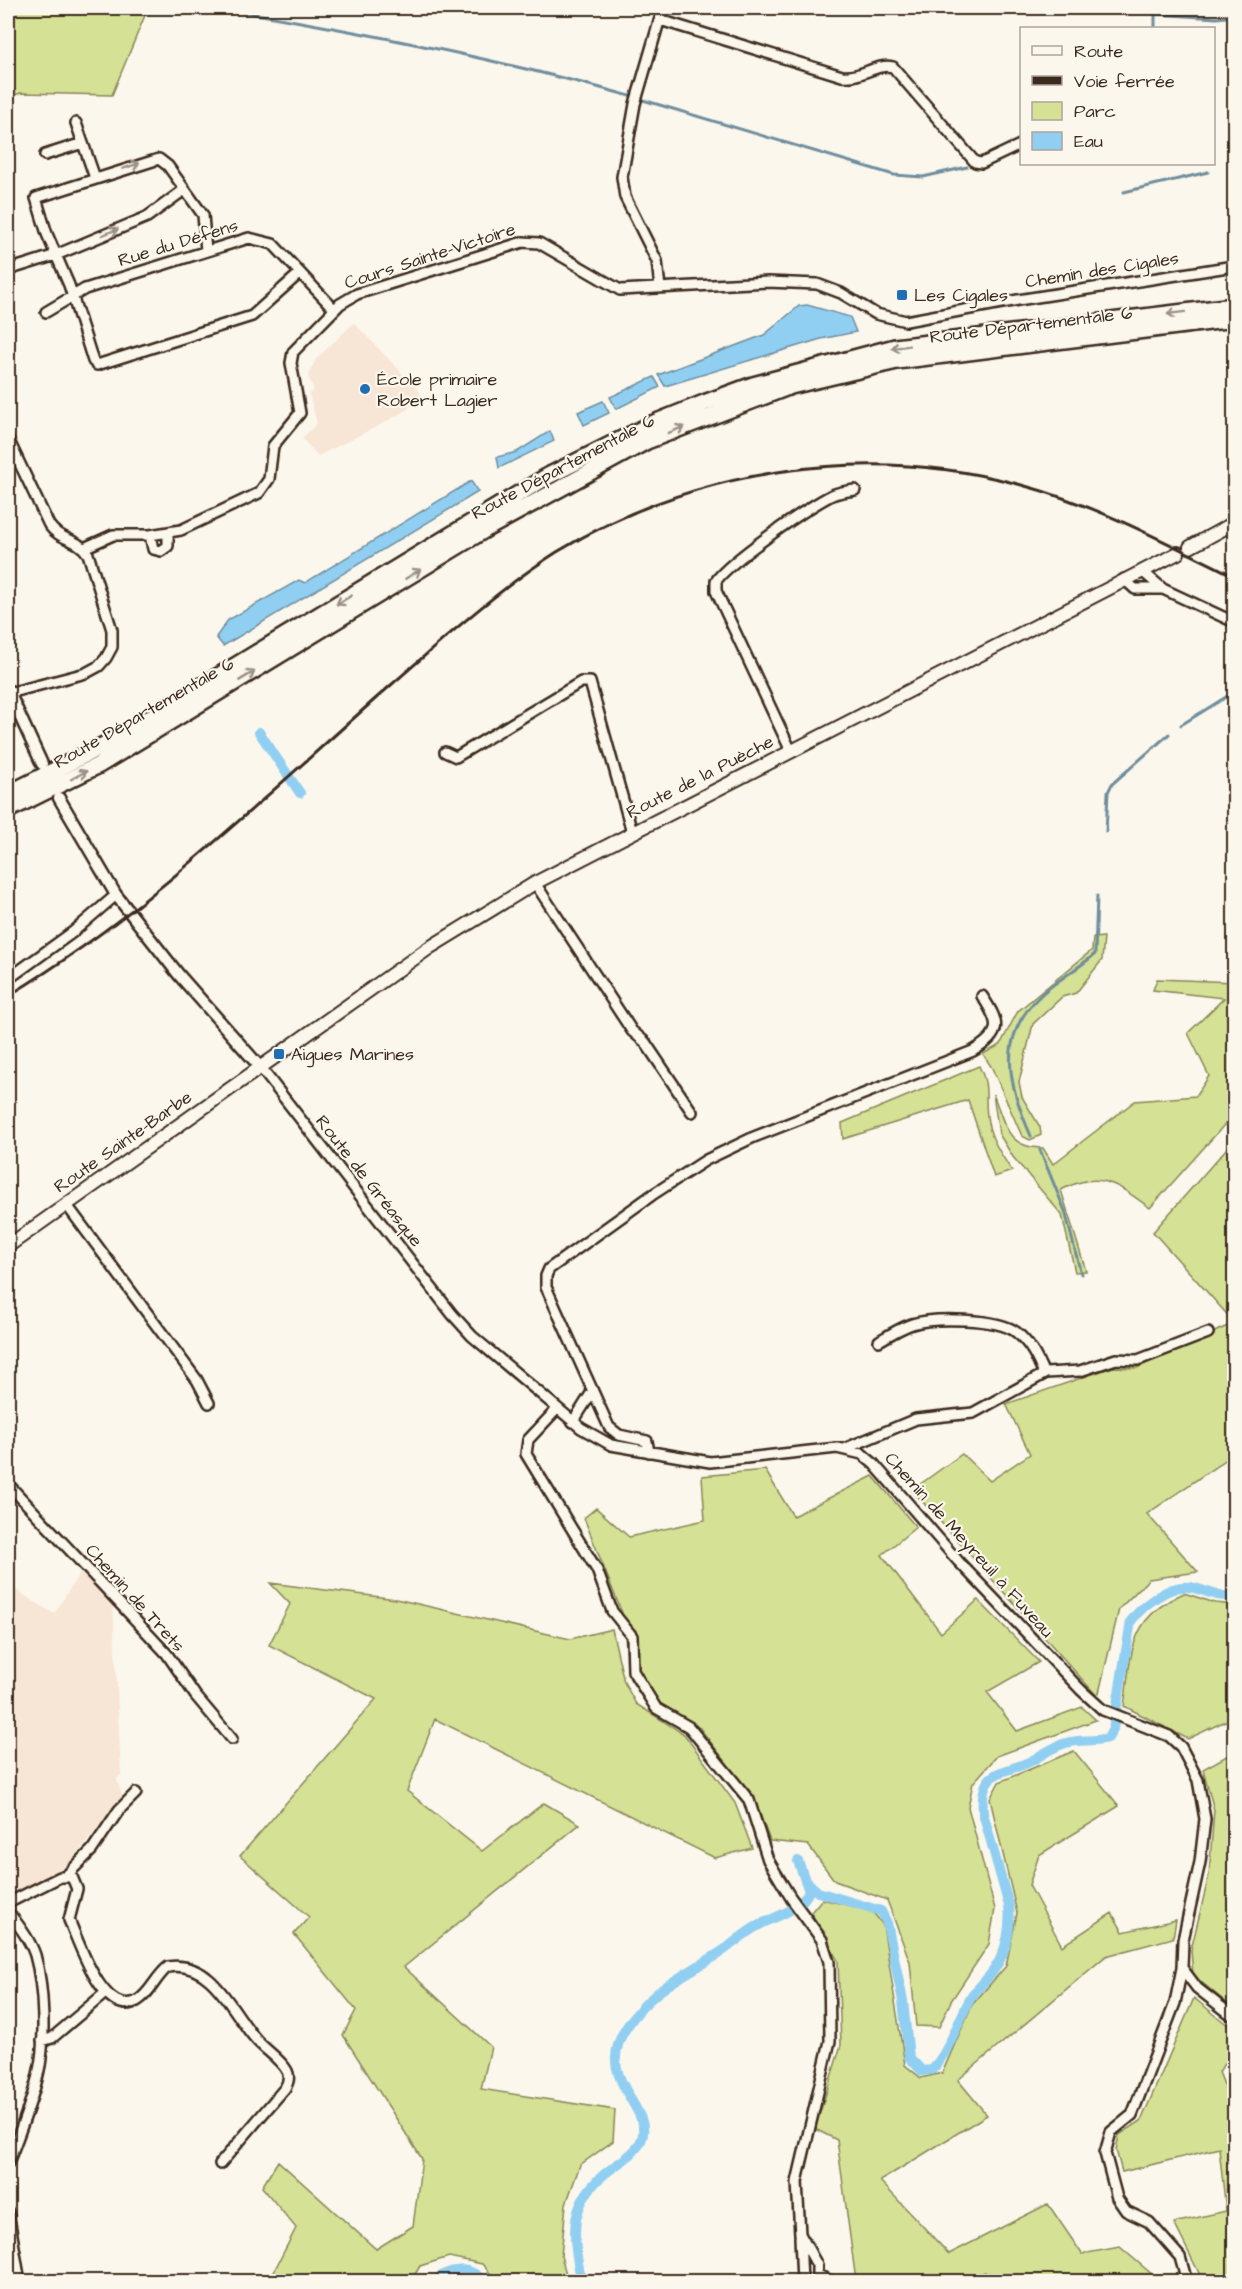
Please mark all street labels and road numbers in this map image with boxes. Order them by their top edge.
street label: Rue du Défens [115,213,241,273]
street label: Cours Sainte-Victoire [341,216,519,295]
street label: Chemin des Cigales [1023,246,1181,295]
street label: Route Départementale 6 [928,300,1134,350]
street label: Route Départementale 6 [467,408,659,526]
street label: Route Départementale 6 [49,651,239,775]
street label: Route de la Puèche [622,729,778,825]
street label: Route Sainte-Barbe [49,1085,197,1199]
street label: Route de Gréasque [310,1110,429,1252]
street label: Chemin de Meyreuil à Fuveau [878,1447,1059,1644]
street label: Chemin de Trets [80,1538,190,1658]

